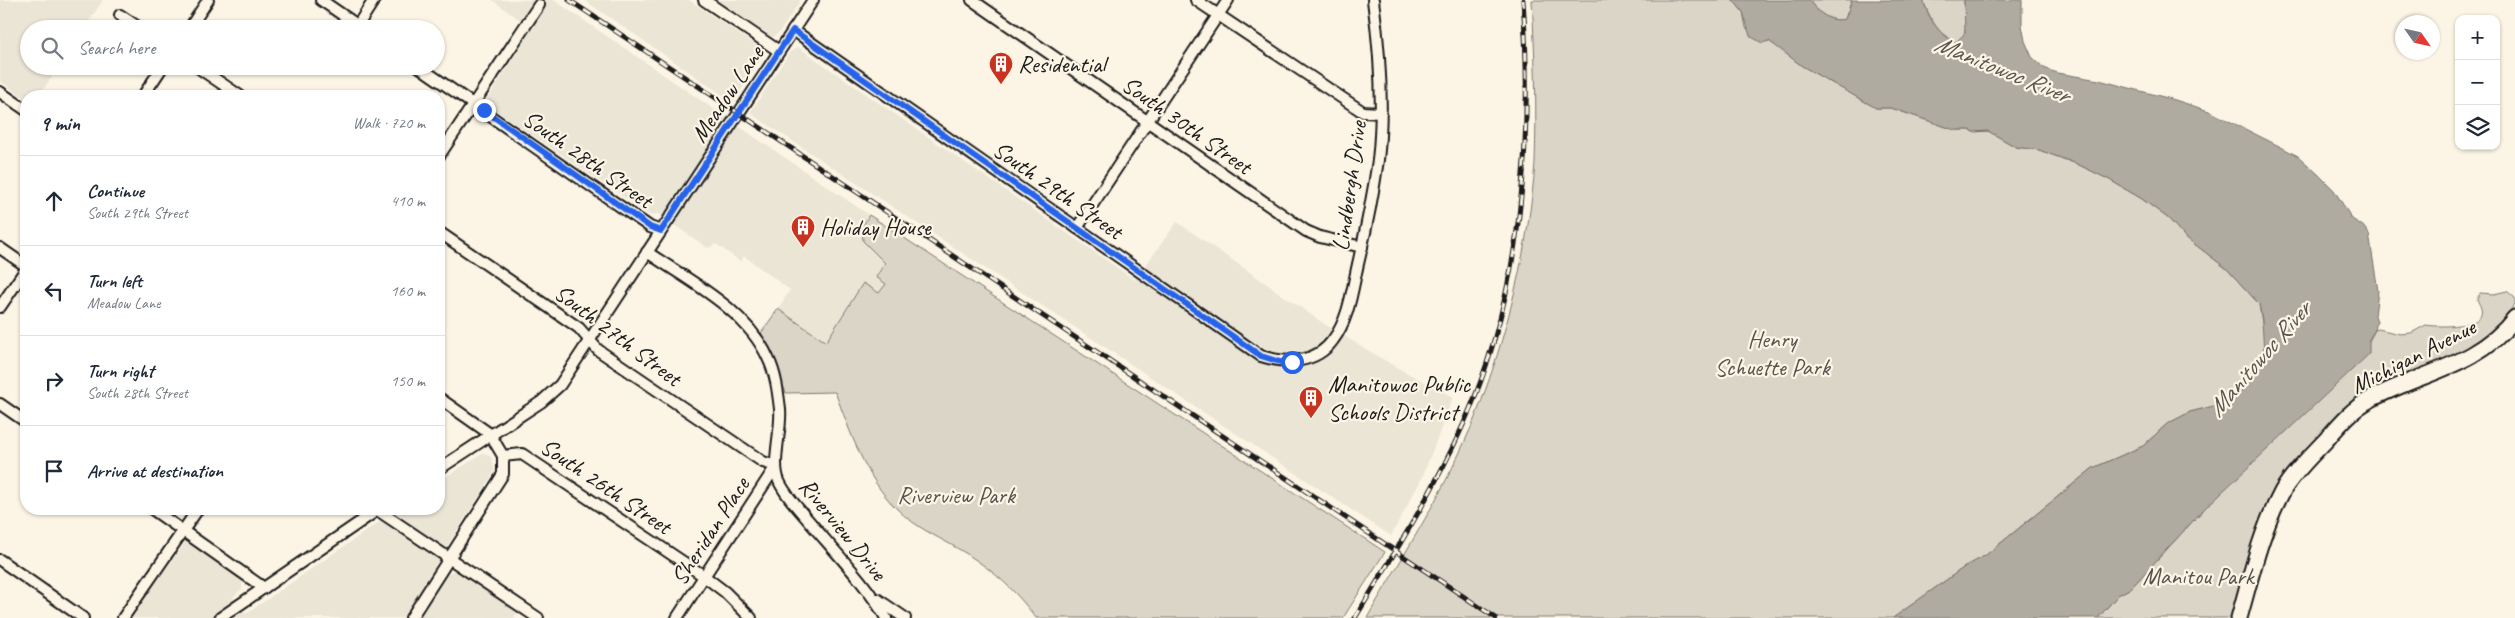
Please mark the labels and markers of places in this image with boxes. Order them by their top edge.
place label: Residential [1018,49,1109,79]
building icon: Residential [988,51,1014,85]
place label: Holiday House [820,212,933,242]
building icon: Holiday House [790,214,816,248]
place label: Manitowoc Public Schools District [1328,369,1471,427]
building icon: Manitowoc Public Schools District [1298,385,1324,419]

